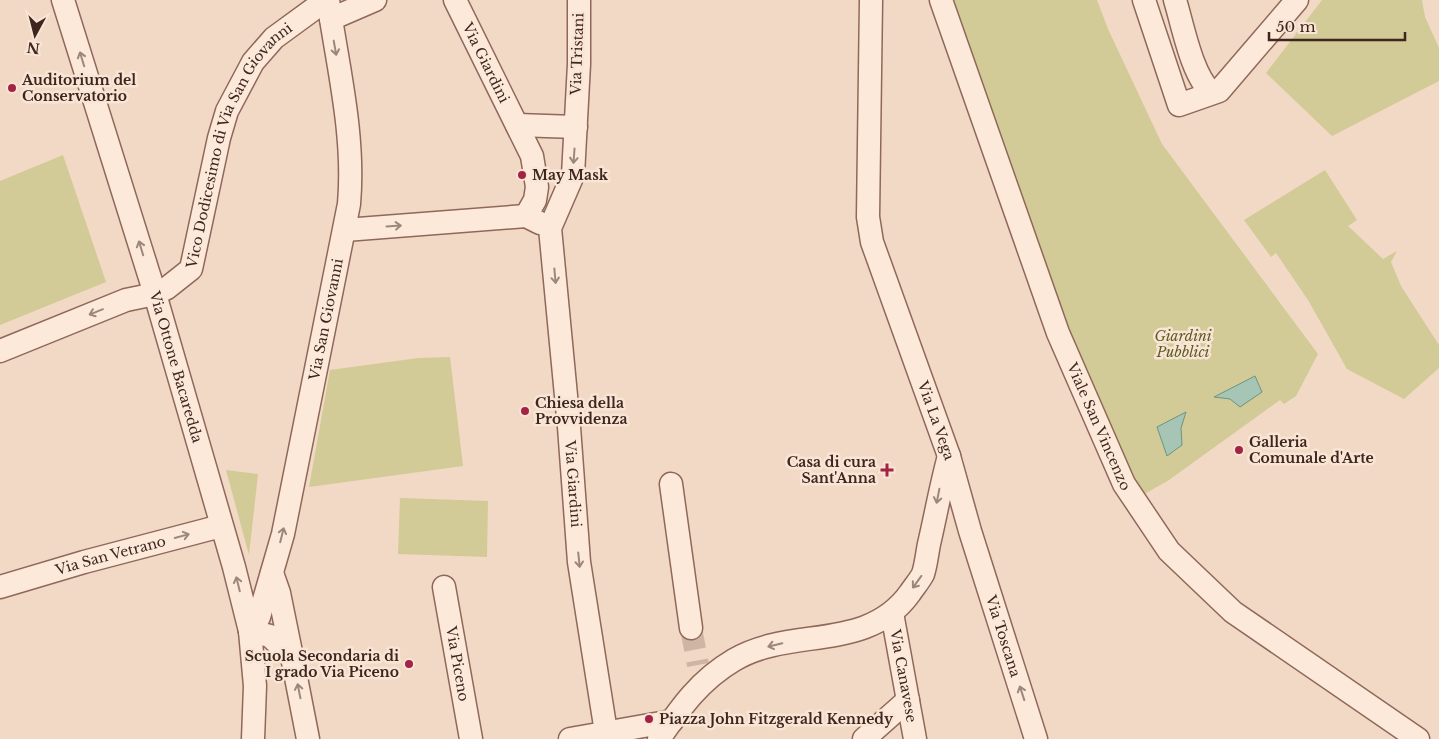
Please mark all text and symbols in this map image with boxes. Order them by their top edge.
north arrow [10,10,60,60]
scale bar [1269,10,1405,42]
street label: Via Tristani [567,12,587,96]
text: 50 m [1276,17,1316,36]
street label: Vico Dodicesimo di Via San Giovanni [182,19,296,271]
street label: Via Giardini [458,19,513,106]
text: N [26,38,41,58]
one-way arrow [331,40,341,56]
one-way arrow [76,52,86,68]
place label: Auditorium del Conservatorio [21,71,136,105]
marker: Auditorium del Conservatorio [6,82,18,94]
one-way arrow [570,148,579,164]
place label: May Mask [532,166,609,184]
marker: May Mask [516,169,528,181]
one-way arrow [386,222,402,231]
one-way arrow [135,240,145,256]
street label: Via San Giovanni [305,257,347,383]
one-way arrow [550,268,560,284]
street label: Via Ottone Bacaredda [145,288,207,445]
one-way arrow [89,308,104,317]
park label: Giardini Pubblici [1154,327,1212,361]
street label: Viale San Vincenzo [1063,359,1135,494]
street label: Via La Vega [913,378,959,463]
place label: Chiesa della Provvidenza [535,394,627,428]
marker: Chiesa della Provvidenza [519,405,531,417]
place label: Galleria Comunale d'Arte [1249,433,1374,467]
street label: Via Giardini [561,439,585,528]
marker: Galleria Comunale d'Arte [1233,444,1245,456]
place label: Casa di cura Sant'Anna [787,453,876,487]
marker: Casa di cura Sant'Anna [880,463,894,477]
one-way arrow [933,487,943,503]
one-way arrow [278,528,287,544]
one-way arrow [173,531,189,540]
street label: Via San Vetrano [52,532,168,579]
one-way arrow [574,552,584,568]
one-way arrow [912,575,922,589]
one-way arrow [233,576,243,592]
street label: Via Toscana [982,592,1025,680]
street label: Via Piceno [442,624,473,703]
street label: Via Canavese [886,627,921,724]
one-way arrow [767,641,783,650]
place label: Scuola Secondaria di I grado Via Piceno [245,647,399,681]
marker: Scuola Secondaria di I grado Via Piceno [403,658,415,670]
one-way arrow [293,684,303,700]
one-way arrow [1016,685,1026,701]
place label: Piazza John Fitzgerald Kennedy [659,710,894,728]
marker: Piazza John Fitzgerald Kennedy [643,713,655,725]

